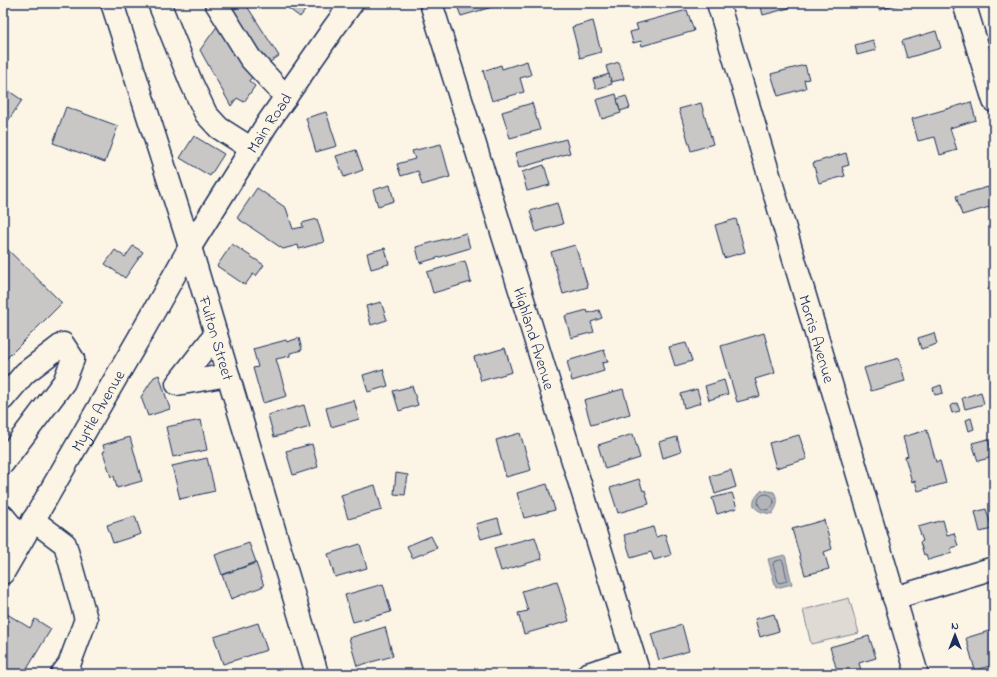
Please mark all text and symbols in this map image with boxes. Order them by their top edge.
street label: Main Road [242,89,299,159]
street label: Highland Avenue [506,284,560,394]
street label: Fulton Street [191,292,239,384]
street label: Morris Avenue [791,292,840,387]
street label: Myrtle Avenue [66,365,132,457]
north arrow [935,615,975,655]
text: N [951,618,959,634]

